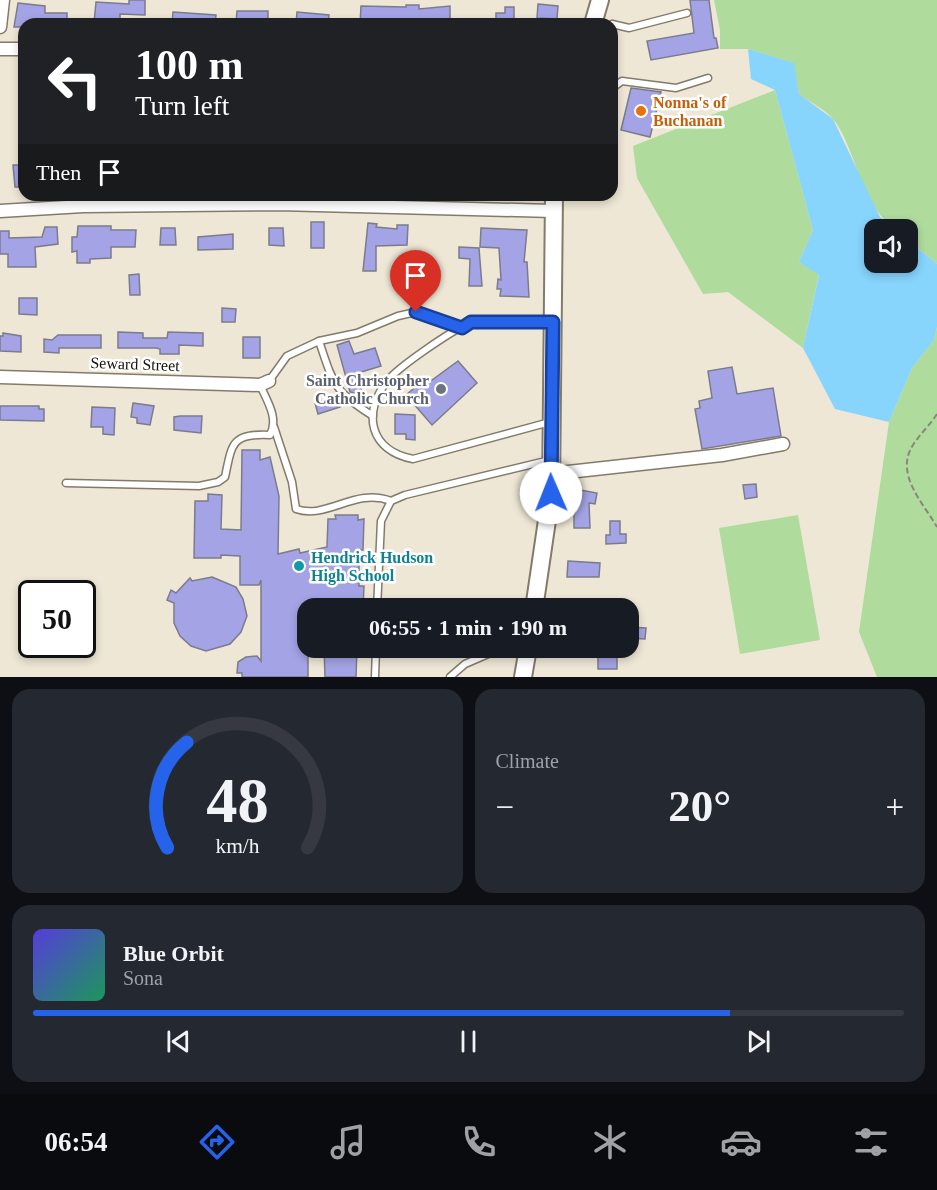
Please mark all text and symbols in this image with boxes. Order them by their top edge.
icon: left [36,42,114,120]
text: 100 m [135,42,244,88]
text: Turn left [135,91,229,121]
place label: Nonna's of Buchanan [653,94,727,129]
marker: Nonna's of Buchanan [634,104,648,118]
icon: arrive [93,156,126,189]
text: Then [36,160,81,185]
map controls [864,219,918,273]
button: sound [864,219,918,273]
pin [390,250,441,312]
icon: arrive [399,259,432,292]
street label: Seward Street [90,354,180,374]
place label: Saint Christopher Catholic Church [306,372,429,407]
marker: Saint Christopher Catholic Church [434,382,448,396]
position arrow [519,461,583,525]
place label: Hendrick Hudson High School [311,549,433,585]
marker: Hendrick Hudson High School [292,559,306,573]
speed limit sign: 50 [18,580,96,658]
text: 06:55 · 1 min · 190 m [369,615,567,640]
text: Climate [496,750,559,772]
text: 48 [206,766,268,835]
text: 20° [668,781,731,831]
text: − [496,789,514,825]
text: + [885,789,904,825]
text: km/h [215,834,260,858]
text: Blue Orbit [123,941,224,966]
text: Sona [123,967,163,989]
icon: previous [162,1025,195,1058]
icon: pause [452,1025,485,1058]
icon: next [742,1025,775,1058]
icon: directions [196,1121,238,1163]
icon: music [327,1121,369,1163]
icon: phone [458,1121,500,1163]
icon: climate [589,1121,631,1163]
icon: car [720,1121,762,1163]
icon: filters [850,1121,892,1163]
text: 06:54 [44,1127,107,1157]

